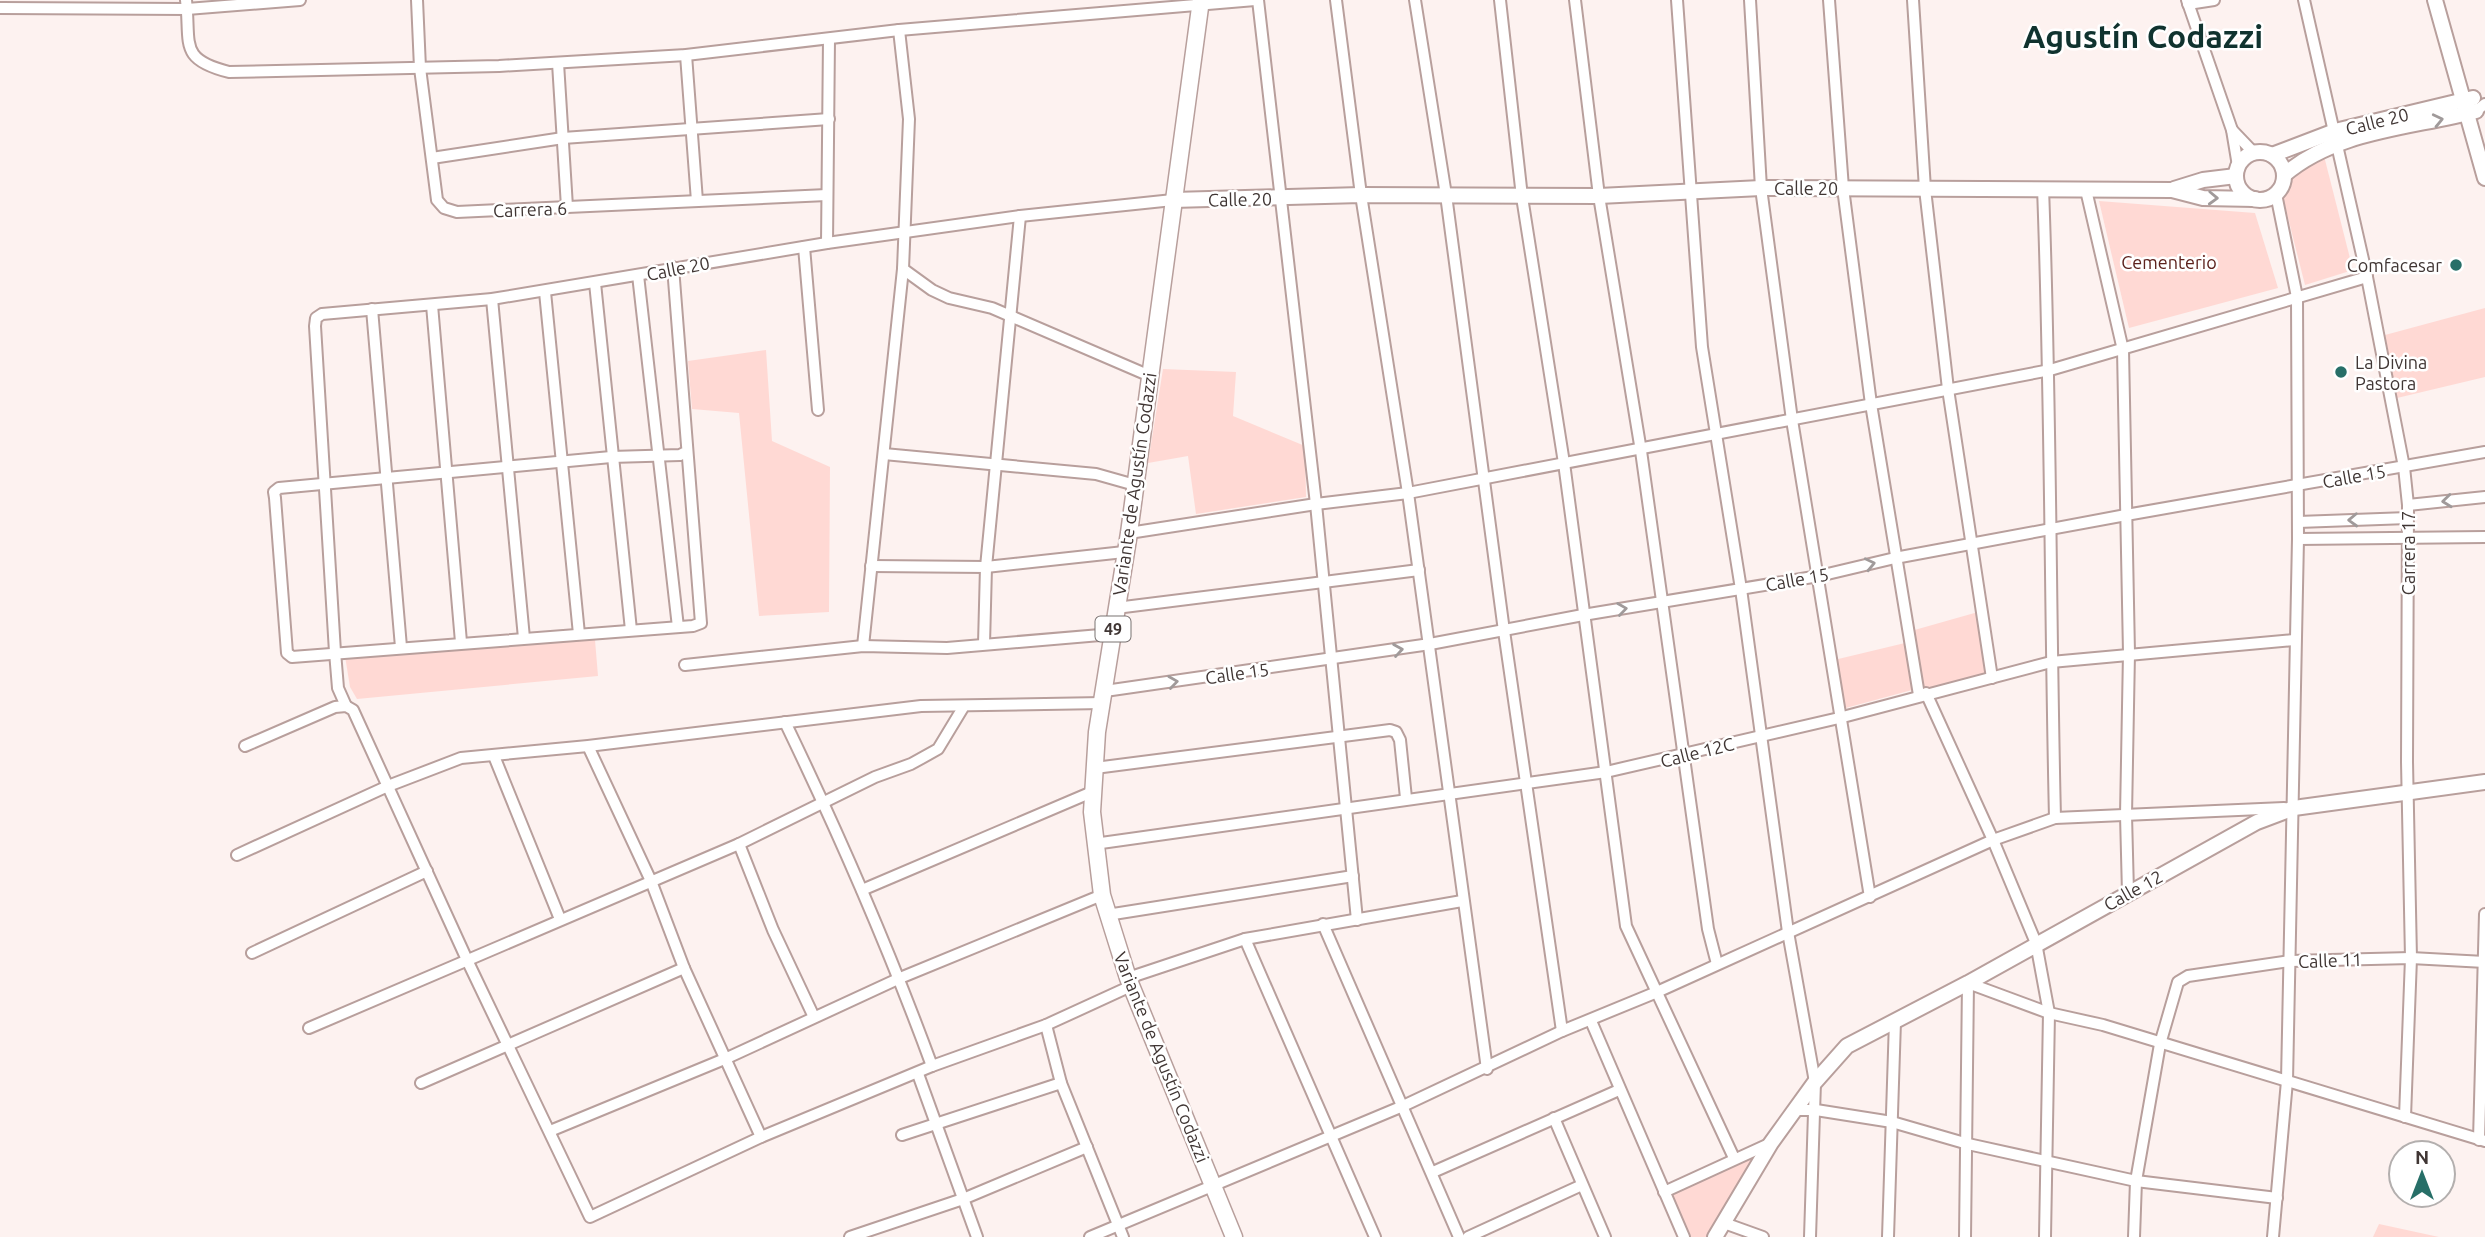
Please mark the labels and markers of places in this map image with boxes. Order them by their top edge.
place label: Comfacesar [2347,255,2442,275]
marker: Comfacesar [2448,257,2464,273]
place label: La Divina Pastora [2355,352,2427,393]
marker: La Divina Pastora [2333,364,2349,380]

